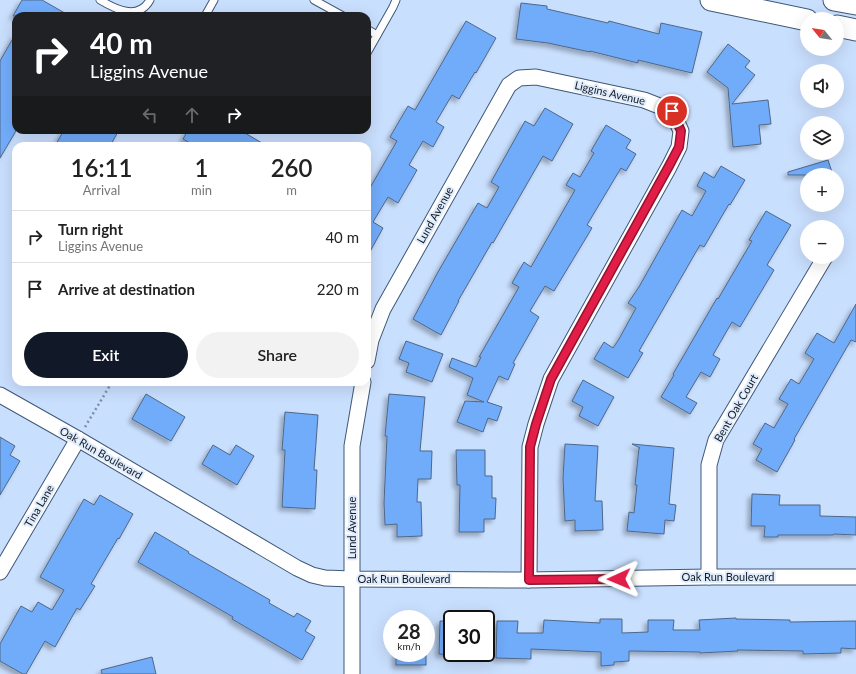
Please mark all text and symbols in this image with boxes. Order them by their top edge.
north arrow [800,12,844,56]
map controls [800,12,844,264]
text: 40 m [90,26,153,60]
icon: right [24,28,76,80]
text: Liggins Avenue [90,60,208,82]
button: sound [800,64,844,108]
street label: Liggins Avenue [574,78,647,107]
pin [655,94,689,128]
icon: arrive [661,100,683,122]
icon: left [139,104,161,126]
icon: ahead [181,104,203,126]
icon: right [223,104,245,126]
button: layers [800,116,844,160]
text: 16:11 [71,153,132,182]
text: 1 [195,153,208,182]
text: 260 [271,153,312,182]
button: + [800,168,844,212]
text: Arrival [83,182,120,198]
text: min [191,182,212,198]
text: m [286,182,297,198]
street label: Lund Avenue [414,184,456,245]
text: Turn right [58,220,123,238]
button: − [800,220,844,264]
icon: right [24,226,46,248]
text: 40 m [325,228,359,246]
text: Liggins Avenue [58,238,143,254]
icon: arrive [24,278,46,300]
text: Arrive at destination [58,280,195,298]
text: 220 m [317,280,359,298]
button: Exit [24,332,188,378]
button: Share [196,332,359,378]
street label: Bent Oak Court [711,372,760,444]
street label: Oak Run Boulevard [58,424,145,481]
street label: Tina Lane [21,482,56,529]
street label: Lund Avenue [345,496,358,559]
position arrow [598,558,640,600]
street label: Oak Run Boulevard [682,570,774,583]
street label: Oak Run Boulevard [358,572,450,585]
speed limit sign: 30 [443,610,495,662]
text: 28 [397,619,421,643]
text: km/h [397,640,421,652]

